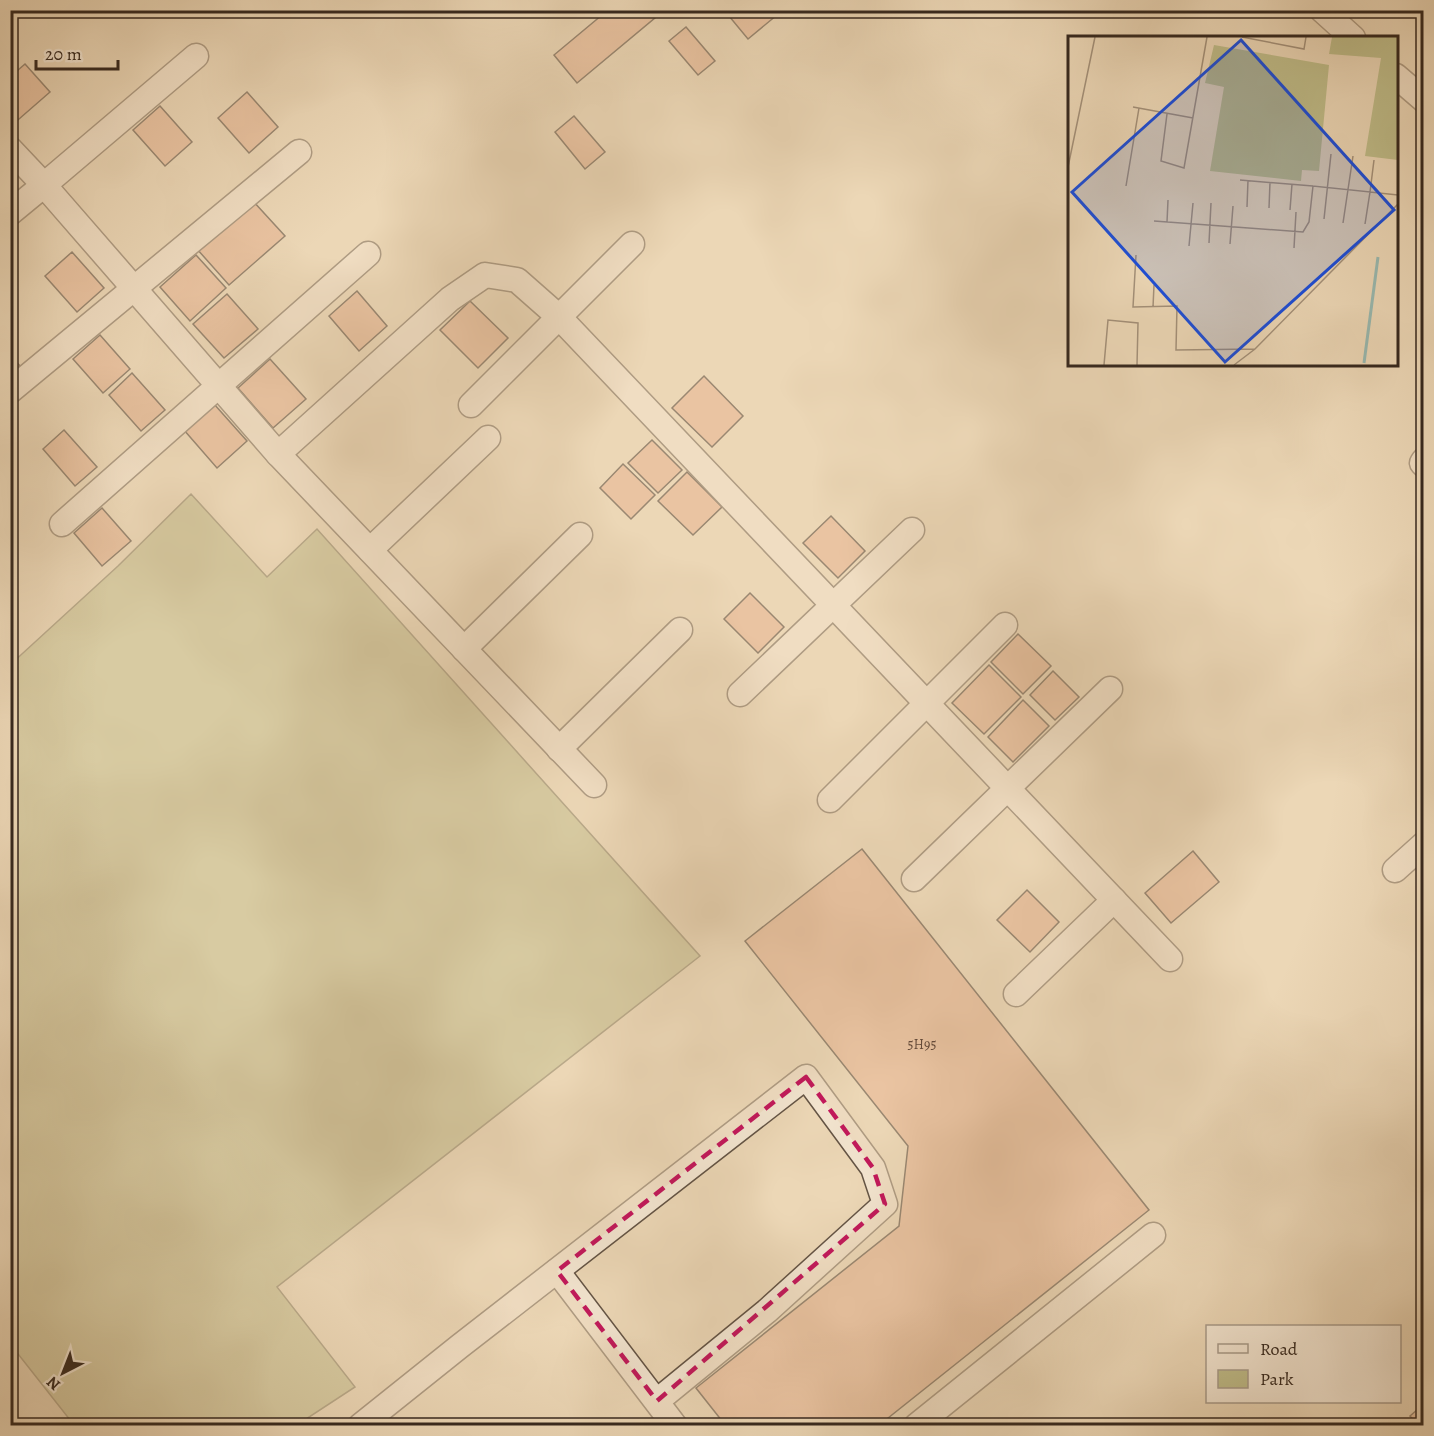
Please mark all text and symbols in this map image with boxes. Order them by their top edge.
scale bar [36,33,118,71]
inset map [1068,36,1398,366]
text: 20 m [45,42,82,66]
house number: 5H95 [908,1035,936,1054]
legend [1206,1325,1401,1403]
text: Road [1260,1337,1298,1361]
north arrow [33,1343,93,1403]
text: Park [1260,1367,1294,1391]
text: N [42,1371,65,1395]

